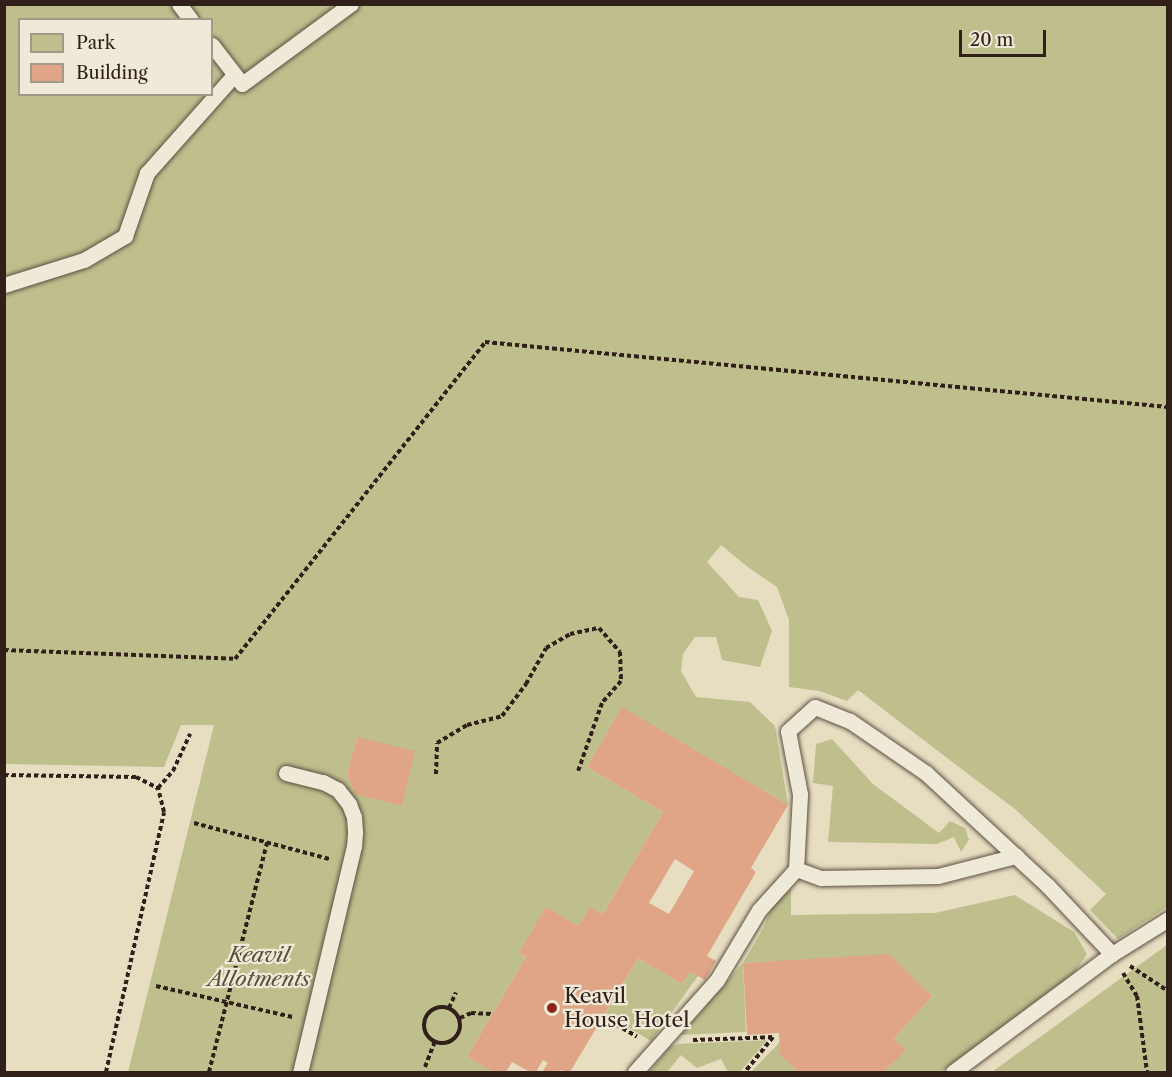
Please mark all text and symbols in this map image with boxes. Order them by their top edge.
legend [18,18,213,96]
scale bar [962,18,1049,56]
text: 20 m [970,29,1013,51]
text: Park [76,32,115,54]
text: Building [76,62,148,84]
park label: Keavil Allotments [207,942,311,992]
place label: Keavil House Hotel [564,983,690,1033]
marker: Keavil House Hotel [545,1001,559,1015]

